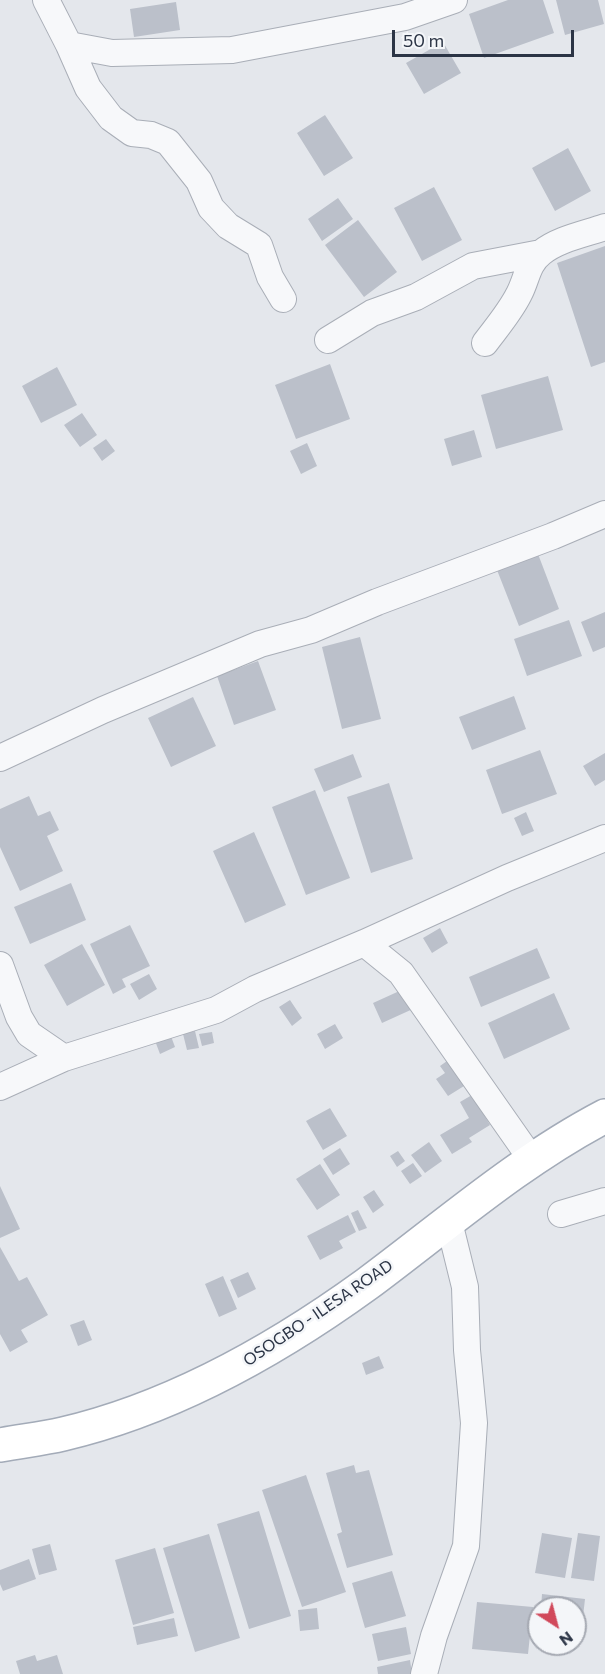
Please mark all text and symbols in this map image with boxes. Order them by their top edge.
scale bar [395,18,576,56]
text: 50 m [403,29,444,51]
street label: OSOGBO - ILESA ROAD [240,1256,396,1370]
north arrow [527,1596,587,1656]
text: N [556,1628,577,1651]

